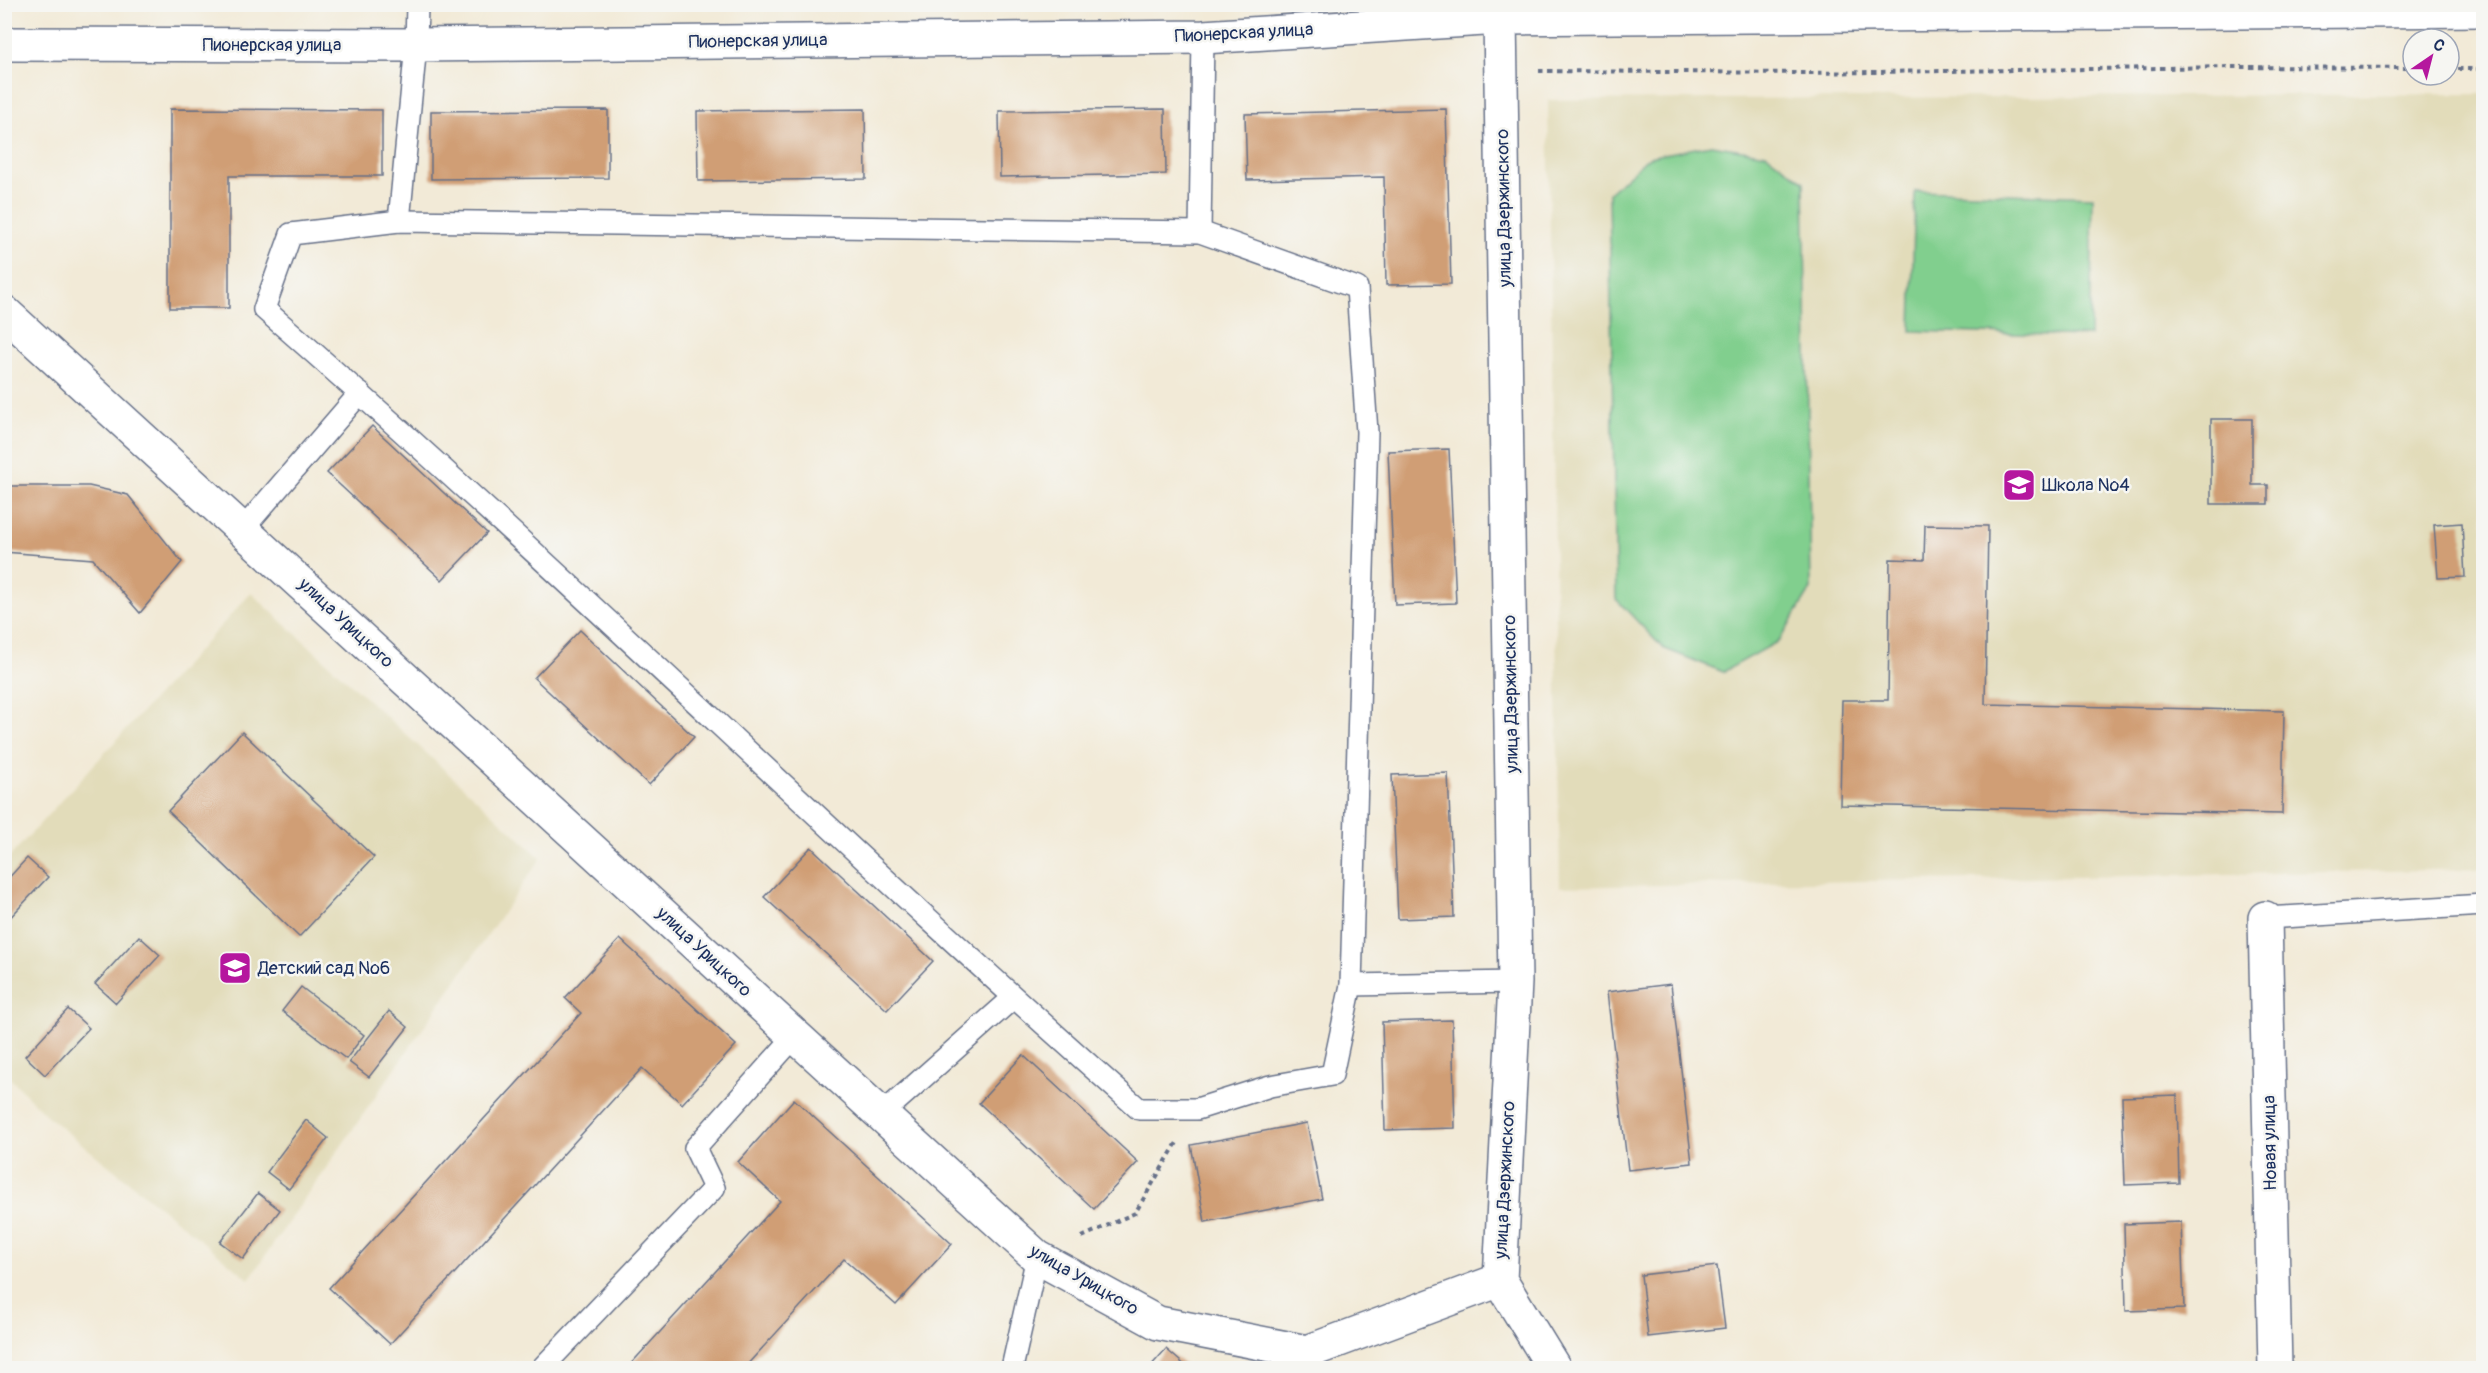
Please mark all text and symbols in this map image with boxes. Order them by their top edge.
street label: Пионерская улица [1174,18,1314,48]
north arrow [2401,27,2461,87]
street label: Пионерская улица [688,28,828,54]
street label: Пионерская улица [203,34,341,57]
text: С [2429,35,2449,57]
street label: улица Дзержинского [1491,128,1517,288]
school or university icon: Школа №4 [2001,467,2037,503]
place label: Школа №4 [2042,474,2130,497]
street label: улица Урицкого [293,572,399,673]
street label: улица Дзержинского [1498,614,1524,774]
street label: улица Урицкого [651,901,757,1002]
school or university icon: Детский сад №6 [217,950,253,986]
place label: Детский сад №6 [257,957,390,980]
street label: Новая улица [2258,1095,2282,1191]
street label: улица Дзержинского [1489,1100,1521,1260]
street label: улица Урицкого [1025,1239,1143,1321]

